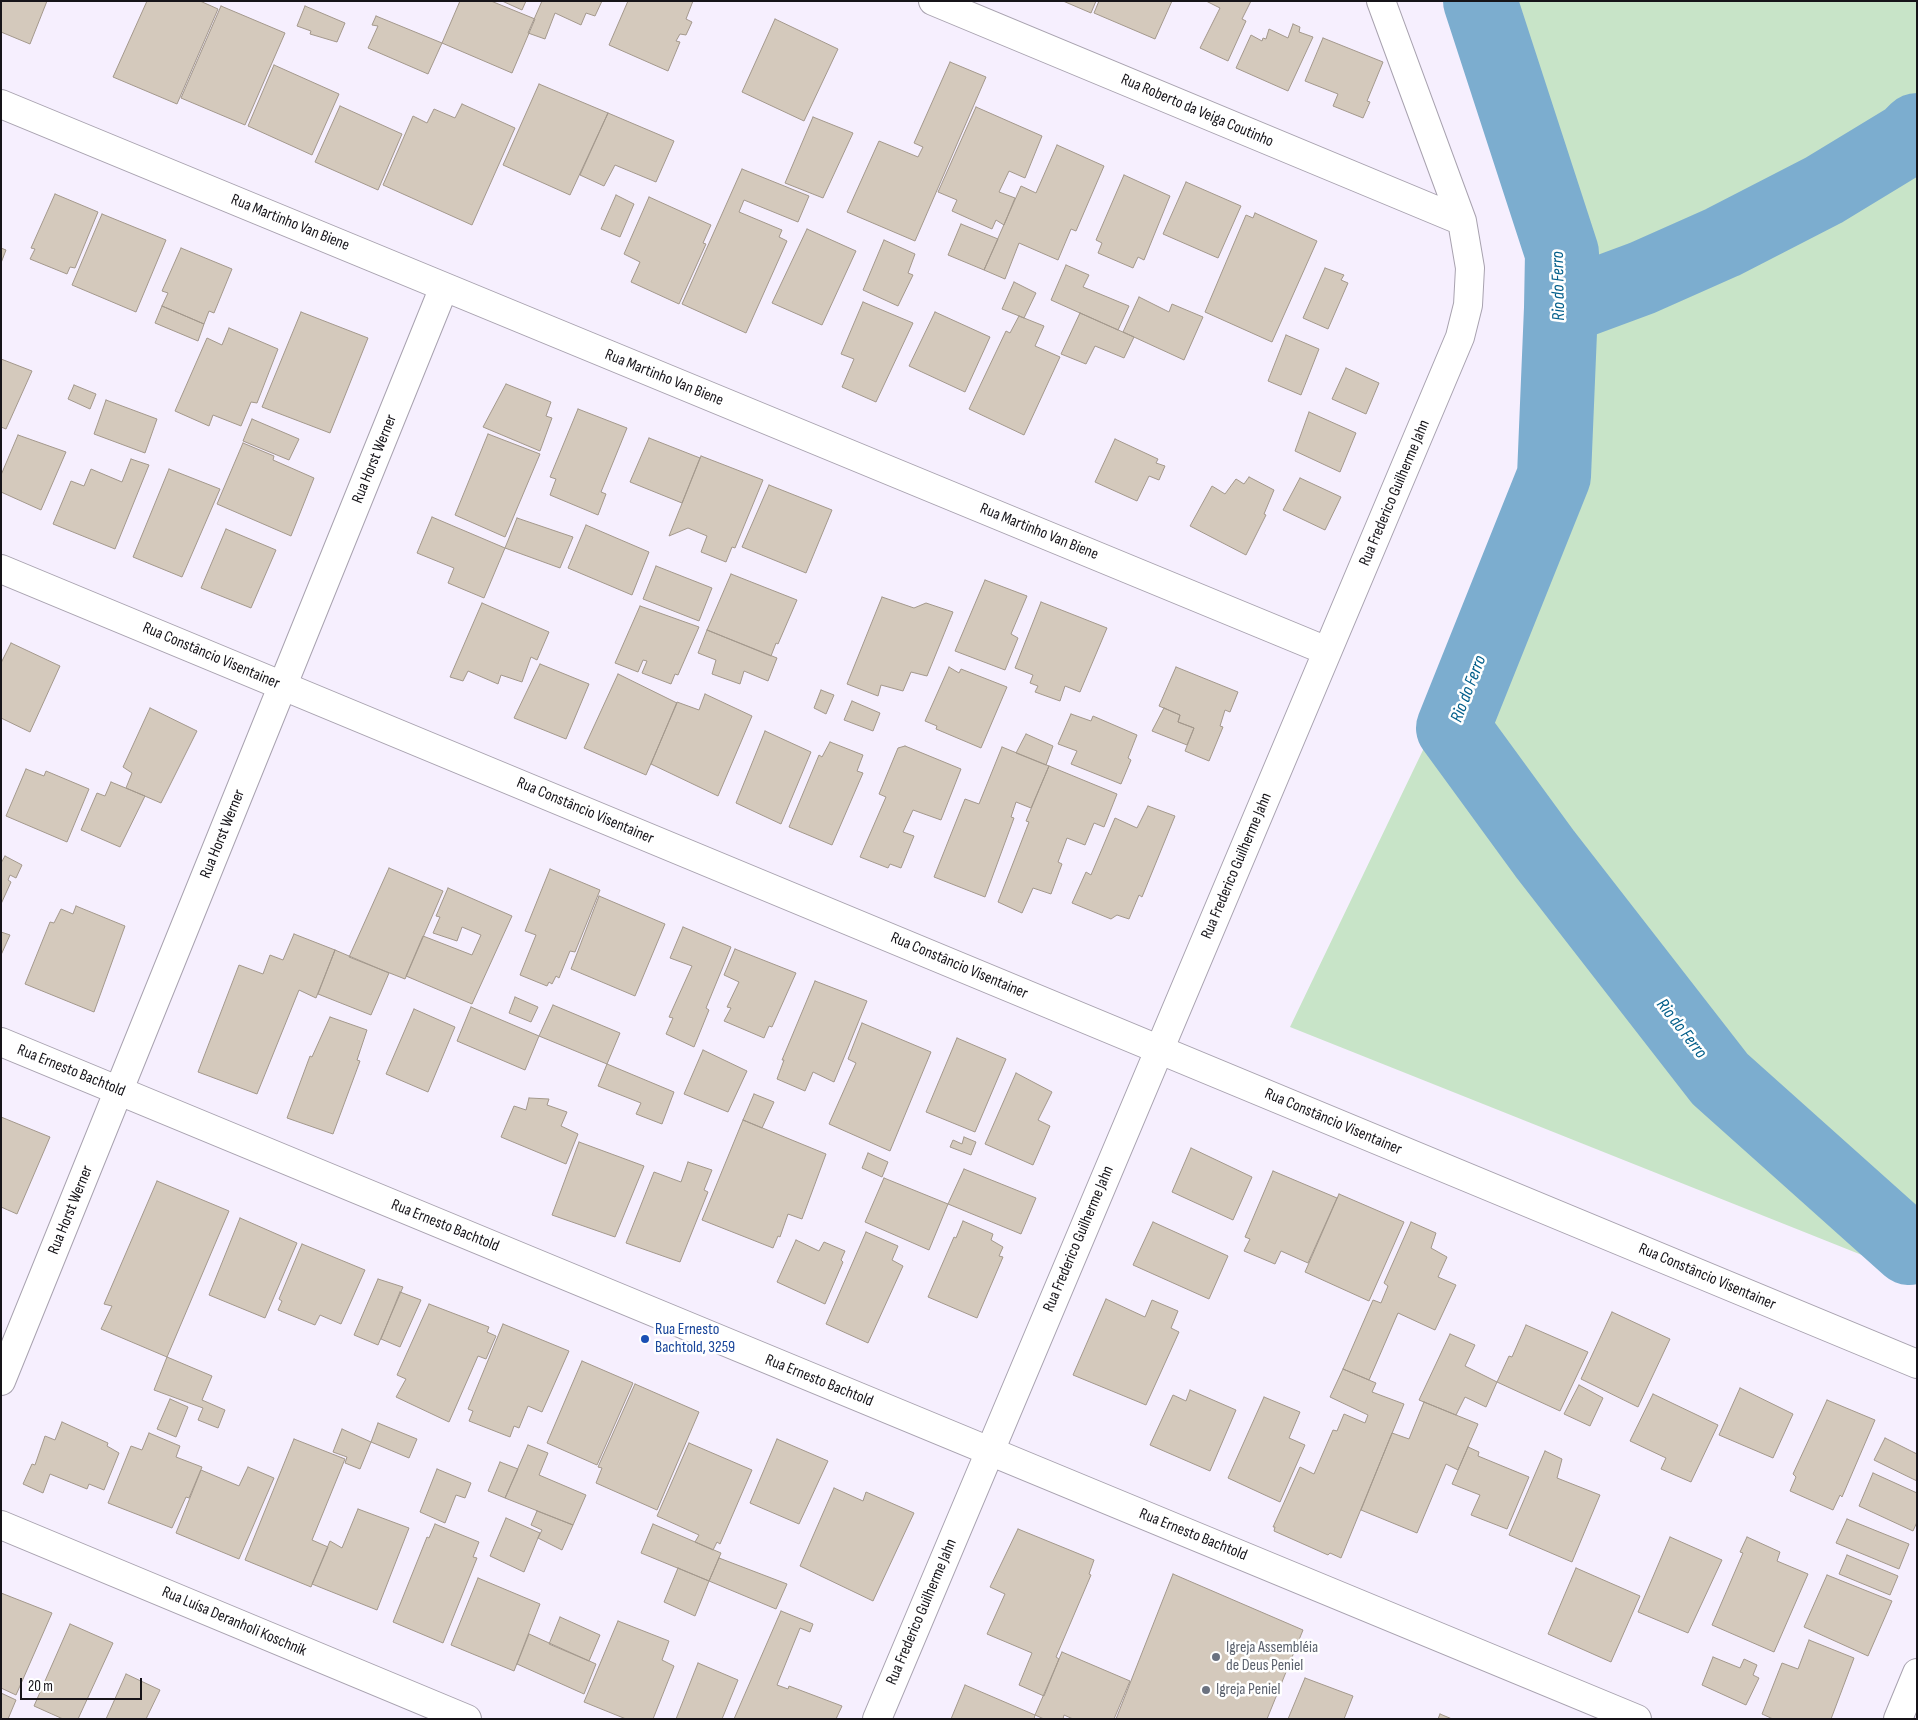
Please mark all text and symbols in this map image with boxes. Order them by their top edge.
street label: Rua Roberto da Veiga Coutinho [1118,70,1276,152]
street label: Rua Martinho Van Biene [228,190,352,256]
water label: Rio do Ferro [1548,251,1570,321]
street label: Rua Martinho Van Biene [602,345,726,411]
street label: Rua Horst Werner [348,412,402,506]
street label: Rua Frederico Guilherme Jahn [1356,417,1434,569]
street label: Rua Martinho Van Biene [977,499,1101,565]
street label: Rua Constâncio Visentainer [140,618,282,694]
water label: Rio do Ferro [1446,653,1492,725]
street label: Rua Constâncio Visentainer [514,773,656,849]
street label: Rua Horst Werner [196,787,250,881]
street label: Rua Frederico Guilherme Jahn [1198,790,1276,942]
street label: Rua Constâncio Visentainer [888,928,1030,1004]
water label: Rio do Ferro [1651,995,1711,1063]
street label: Rua Ernesto Bachtold [14,1041,128,1101]
street label: Rua Constâncio Visentainer [1262,1084,1404,1160]
street label: Rua Horst Werner [44,1163,98,1257]
street label: Rua Frederico Guilherme Jahn [1040,1163,1118,1315]
street label: Rua Ernesto Bachtold [388,1196,502,1256]
street label: Rua Constâncio Visentainer [1636,1239,1778,1315]
place label: Rua Ernesto Bachtold, 3259 [655,1320,735,1358]
marker: Rua Ernesto Bachtold, 3259 [639,1333,651,1345]
street label: Rua Ernesto Bachtold [762,1351,876,1411]
street label: Rua Ernesto Bachtold [1136,1505,1250,1565]
street label: Rua Frederico Guilherme Jahn [883,1536,961,1688]
street label: Rua Luísa Deranholi Koschnik [159,1583,309,1661]
place label: Igreja Assembléia de Deus Peniel [1226,1638,1318,1676]
marker: Igreja Assembléia de Deus Peniel [1210,1651,1222,1663]
scale bar [22,1668,145,1700]
text: 20 m [28,1677,53,1696]
place label: Igreja Peniel [1216,1680,1280,1700]
marker: Igreja Peniel [1200,1684,1212,1696]

